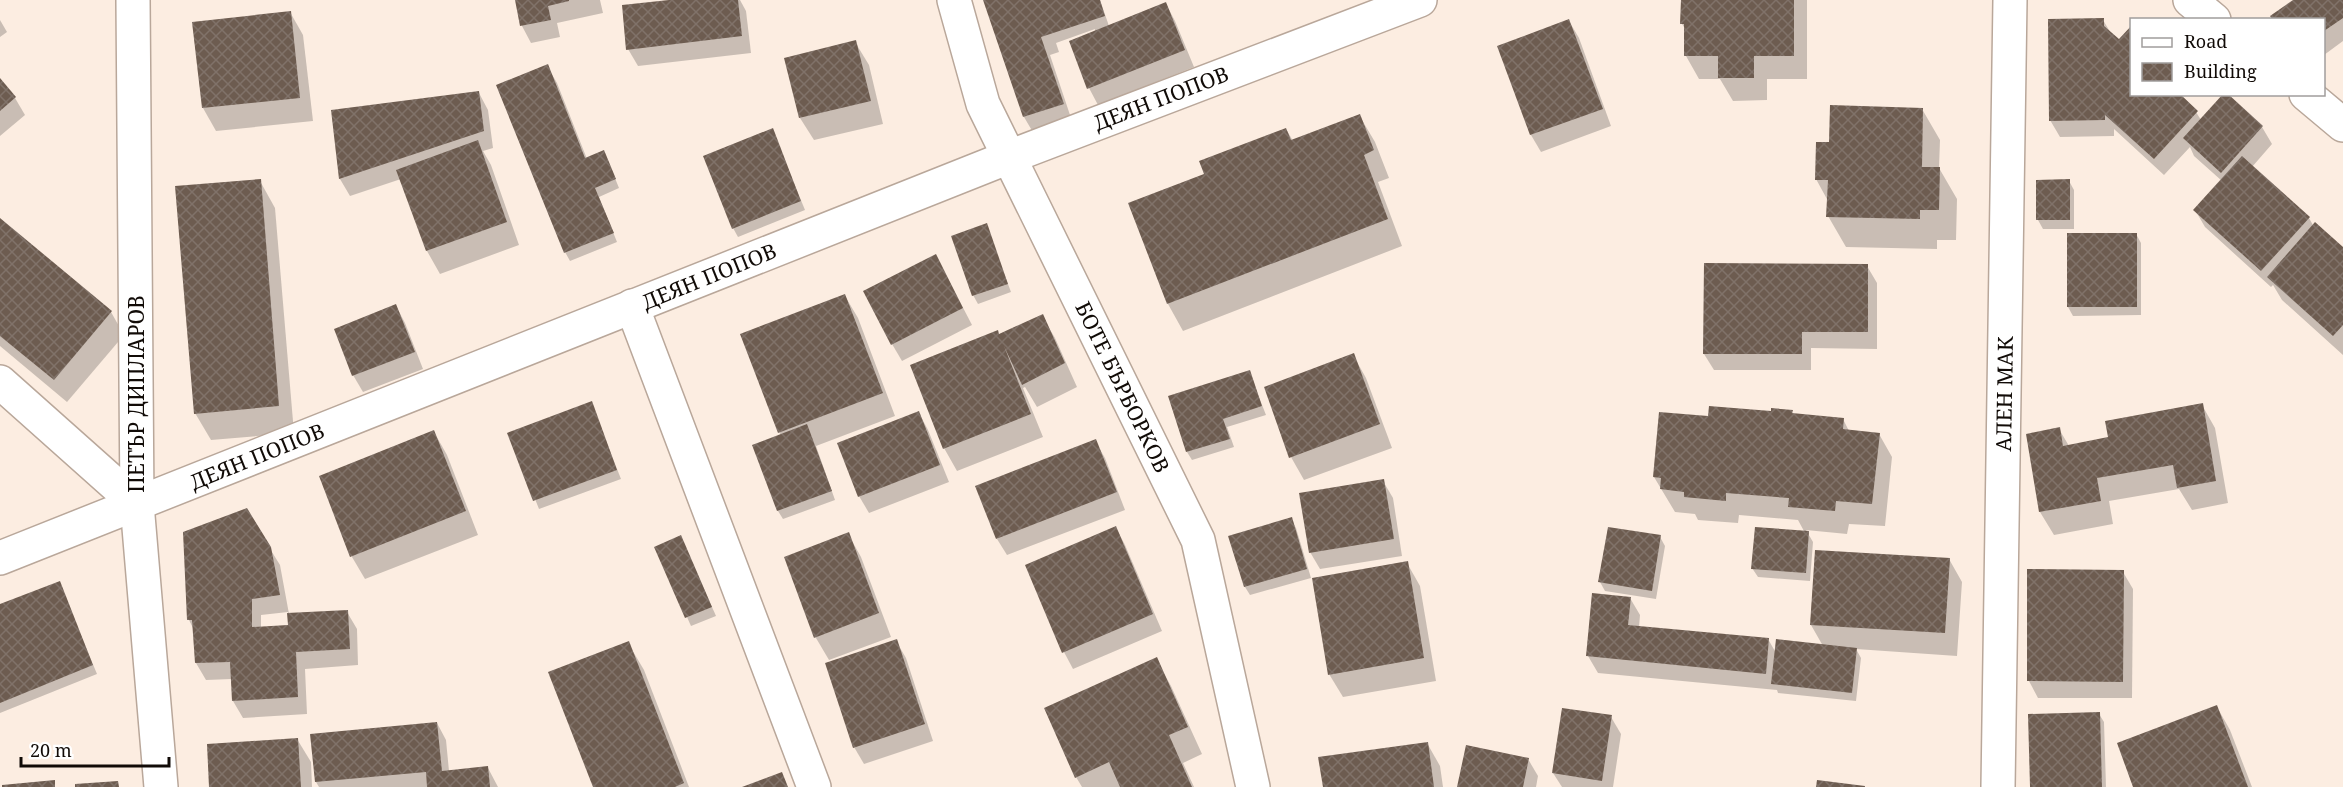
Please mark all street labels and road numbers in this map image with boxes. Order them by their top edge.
street label: ДЕЯН ПОПОВ [1089,59,1233,137]
street label: ДЕЯН ПОПОВ [638,236,780,316]
street label: ПЕТЪР ДИПЛАРОВ [122,295,150,493]
street label: БОТЕ БЪРБОРКОВ [1069,297,1177,477]
street label: АЛЕН МАК [1989,336,2019,452]
street label: ДЕЯН ПОПОВ [186,416,328,496]

